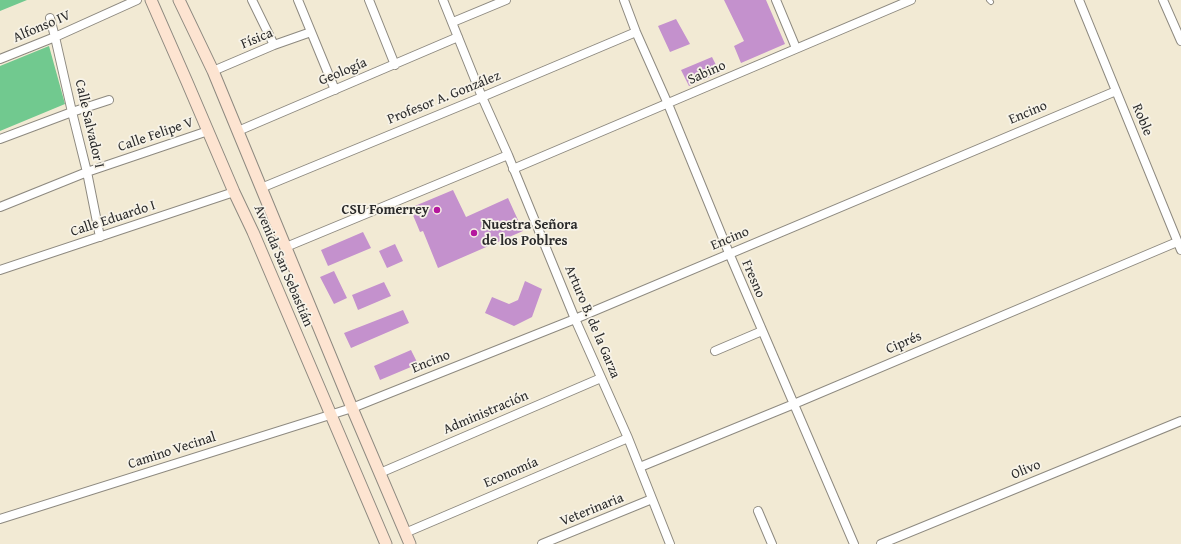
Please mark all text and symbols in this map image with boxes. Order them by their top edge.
street label: Alfonso IV [11,7,73,47]
street label: Física [239,25,275,53]
street label: Geología [316,54,370,90]
street label: Sabino [685,57,729,89]
street label: Profesor A. González [385,68,503,128]
street label: Calle Salvador I [71,78,107,170]
street label: Encino [1006,97,1050,129]
street label: Roble [1128,102,1156,138]
street label: Calle Felipe V [116,114,196,156]
street label: Calle Eduardo I [68,197,158,241]
place label: CSU Fomerrey [342,202,429,218]
street label: Avenida San Sebastián [250,203,316,329]
marker: CSU Fomerrey [432,205,442,215]
place label: Nuestra Señora de los Poblres [482,217,578,250]
street label: Encino [708,223,752,255]
marker: Nuestra Señora de los Poblres [469,228,479,238]
street label: Fresno [738,258,768,300]
street label: Arturo B. de la Garza [561,263,623,381]
street label: Ciprés [884,328,924,358]
street label: Encino [409,347,453,377]
street label: Administración [441,387,531,439]
street label: Camino Vecinal [126,429,218,473]
street label: Economía [481,454,541,492]
street label: Olivo [1009,457,1043,483]
street label: Veterinaria [558,490,626,530]

